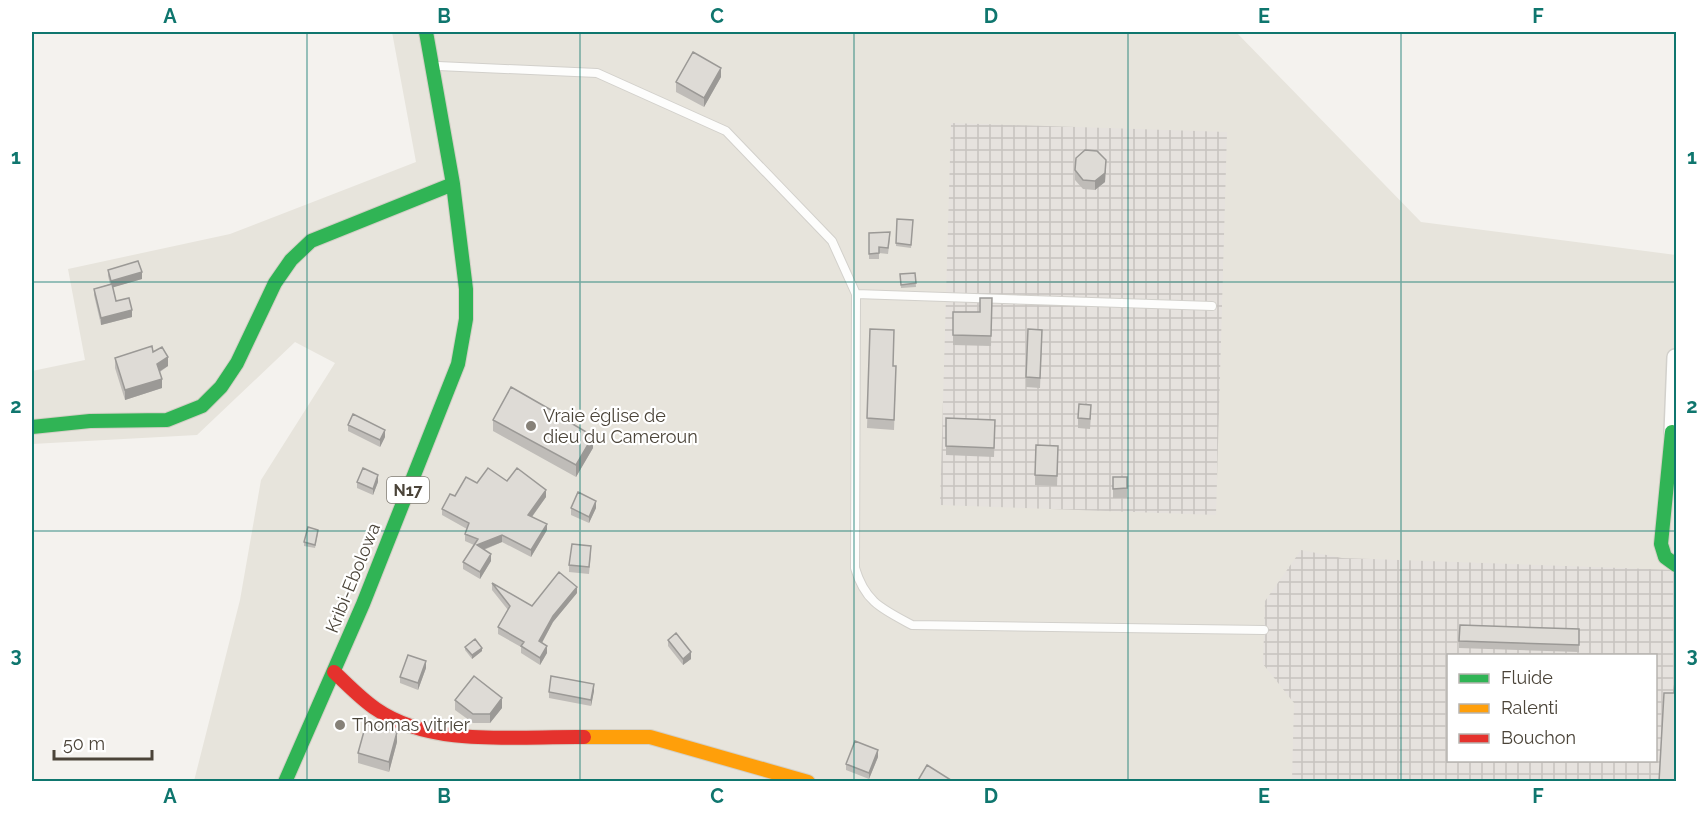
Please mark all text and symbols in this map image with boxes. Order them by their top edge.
text: A [163,4,177,28]
text: B [437,4,451,28]
text: C [710,4,724,28]
text: D [984,4,998,28]
text: E [1258,4,1270,28]
text: F [1532,4,1544,28]
text: 1 [11,145,21,169]
text: 1 [1687,145,1697,169]
text: 2 [10,394,22,418]
text: 2 [1686,394,1698,418]
place label: Vraie église de dieu du Cameroun [543,405,698,447]
marker: Vraie église de dieu du Cameroun [524,419,538,433]
road number: N17 [387,477,429,503]
street label: Kribi-Ebolowa [321,520,384,636]
text: 3 [10,643,22,667]
text: 3 [1686,643,1698,667]
legend [1447,654,1657,762]
text: Fluide [1501,667,1553,688]
text: Ralenti [1501,697,1558,718]
place label: Thomas vitrier [352,714,471,735]
marker: Thomas vitrier [333,718,347,732]
scale bar [54,723,152,761]
text: Bouchon [1501,727,1576,748]
text: 50 m [63,733,105,754]
text: A [163,784,177,808]
text: B [437,784,451,808]
text: C [710,784,724,808]
text: D [984,784,998,808]
text: E [1258,784,1270,808]
text: F [1532,784,1544,808]

